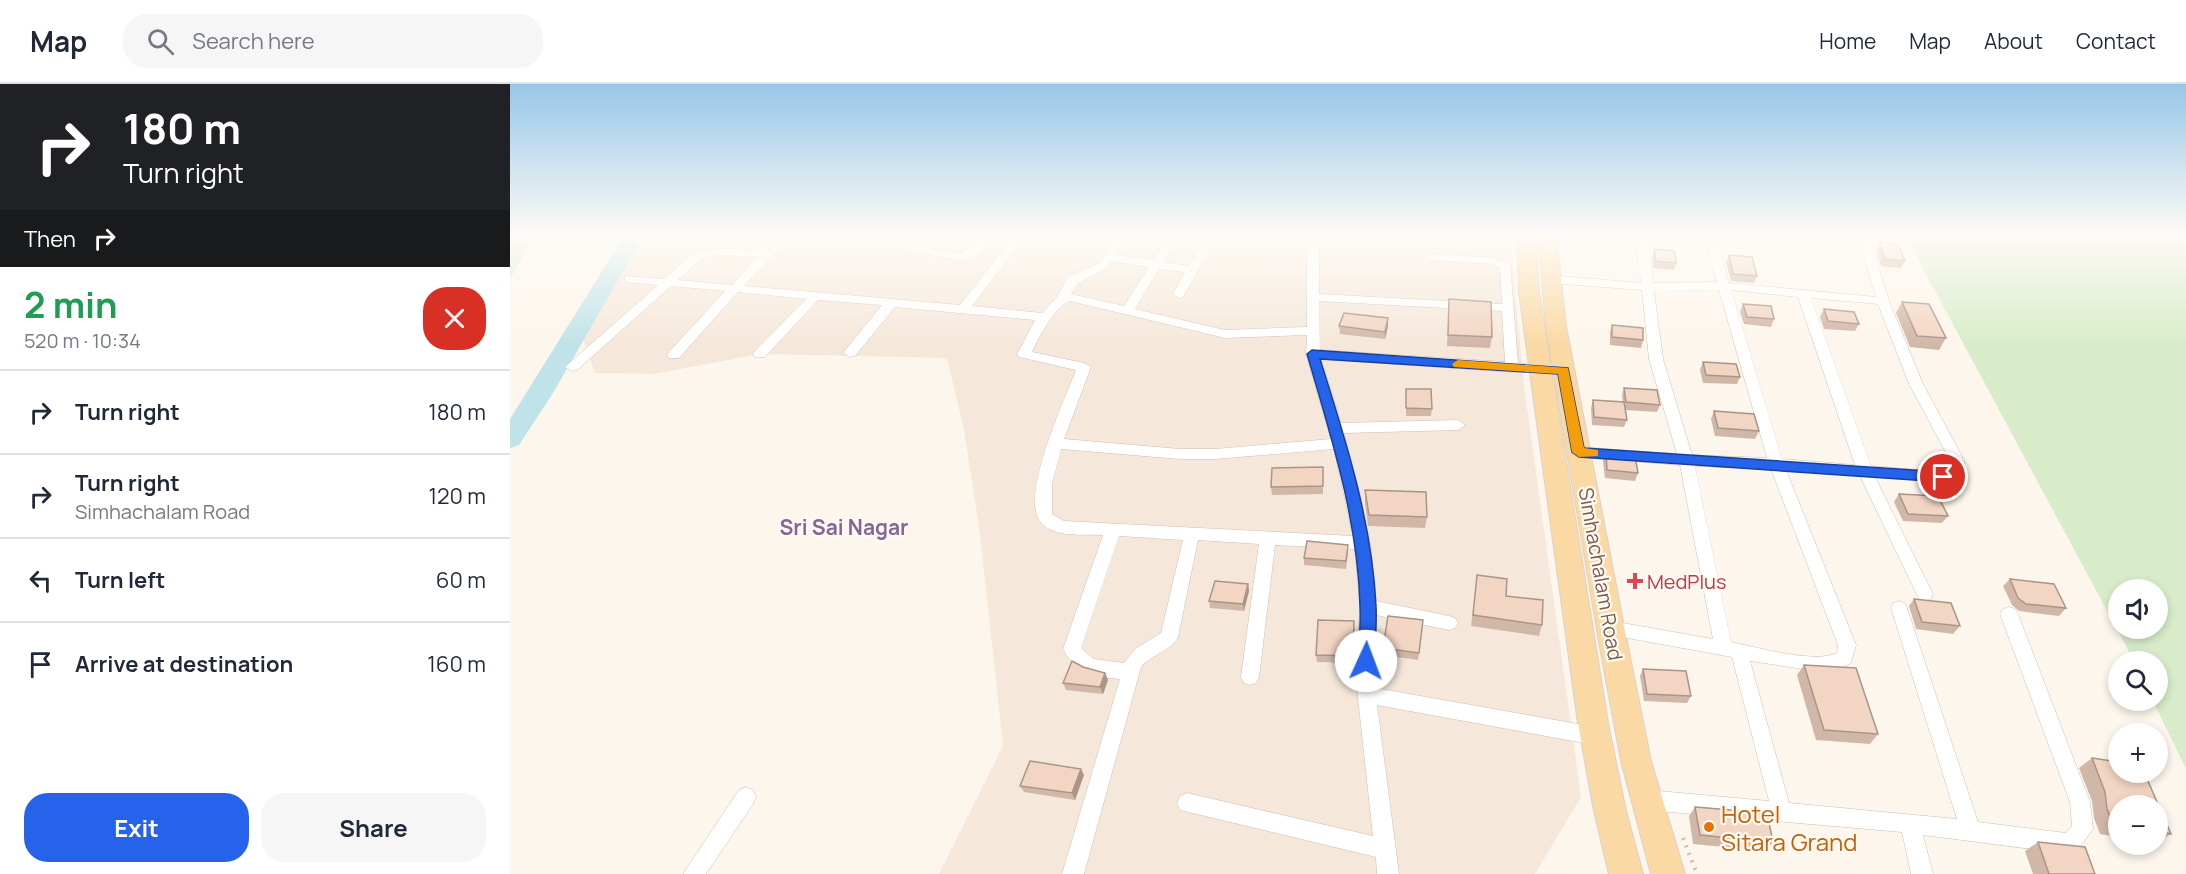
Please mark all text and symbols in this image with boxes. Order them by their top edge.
search box [123,14,543,68]
text: Map [30,22,87,60]
icon: search [144,25,177,58]
text: Search here [192,26,315,56]
text: Home [1819,27,1876,55]
text: Map [1909,27,1951,55]
text: About [1984,27,2043,55]
text: Contact [2076,27,2156,55]
text: 180 m [123,99,241,157]
icon: right [24,108,102,186]
text: Turn right [123,154,244,191]
icon: right [88,222,121,255]
text: Then [24,224,76,254]
text: 2 min [24,280,118,329]
button: close [423,287,486,350]
text: 520 m · 10:34 [24,327,141,354]
icon: right [24,396,57,429]
text: Turn right [75,397,180,427]
text: 180 m [428,397,486,427]
pin [1917,451,1968,502]
icon: arrive [1926,460,1959,493]
text: Turn right [75,468,180,498]
icon: right [24,480,57,513]
text: 120 m [428,481,486,511]
street label: Simhachalam Road [1572,485,1630,663]
text: Simhachalam Road [75,498,250,525]
district label: Sri Sai Nagar [780,513,908,541]
icon: left [24,564,57,597]
text: Turn left [75,565,165,595]
text: 60 m [436,565,486,595]
place label: MedPlus [1647,568,1726,595]
marker: MedPlus [1628,574,1642,588]
map controls [2108,579,2168,855]
button: sound [2108,579,2168,639]
position arrow [1334,629,1398,693]
icon: arrive [24,648,57,681]
text: Arrive at destination [75,649,293,679]
text: 160 m [427,649,486,679]
button: search [2108,651,2168,711]
button: + [2108,723,2168,783]
button: Exit [24,793,249,862]
button: Share [261,793,486,862]
button: − [2108,795,2168,855]
place label: Hotel Sitara Grand [1721,797,1857,858]
marker: Hotel Sitara Grand [1702,820,1716,834]

